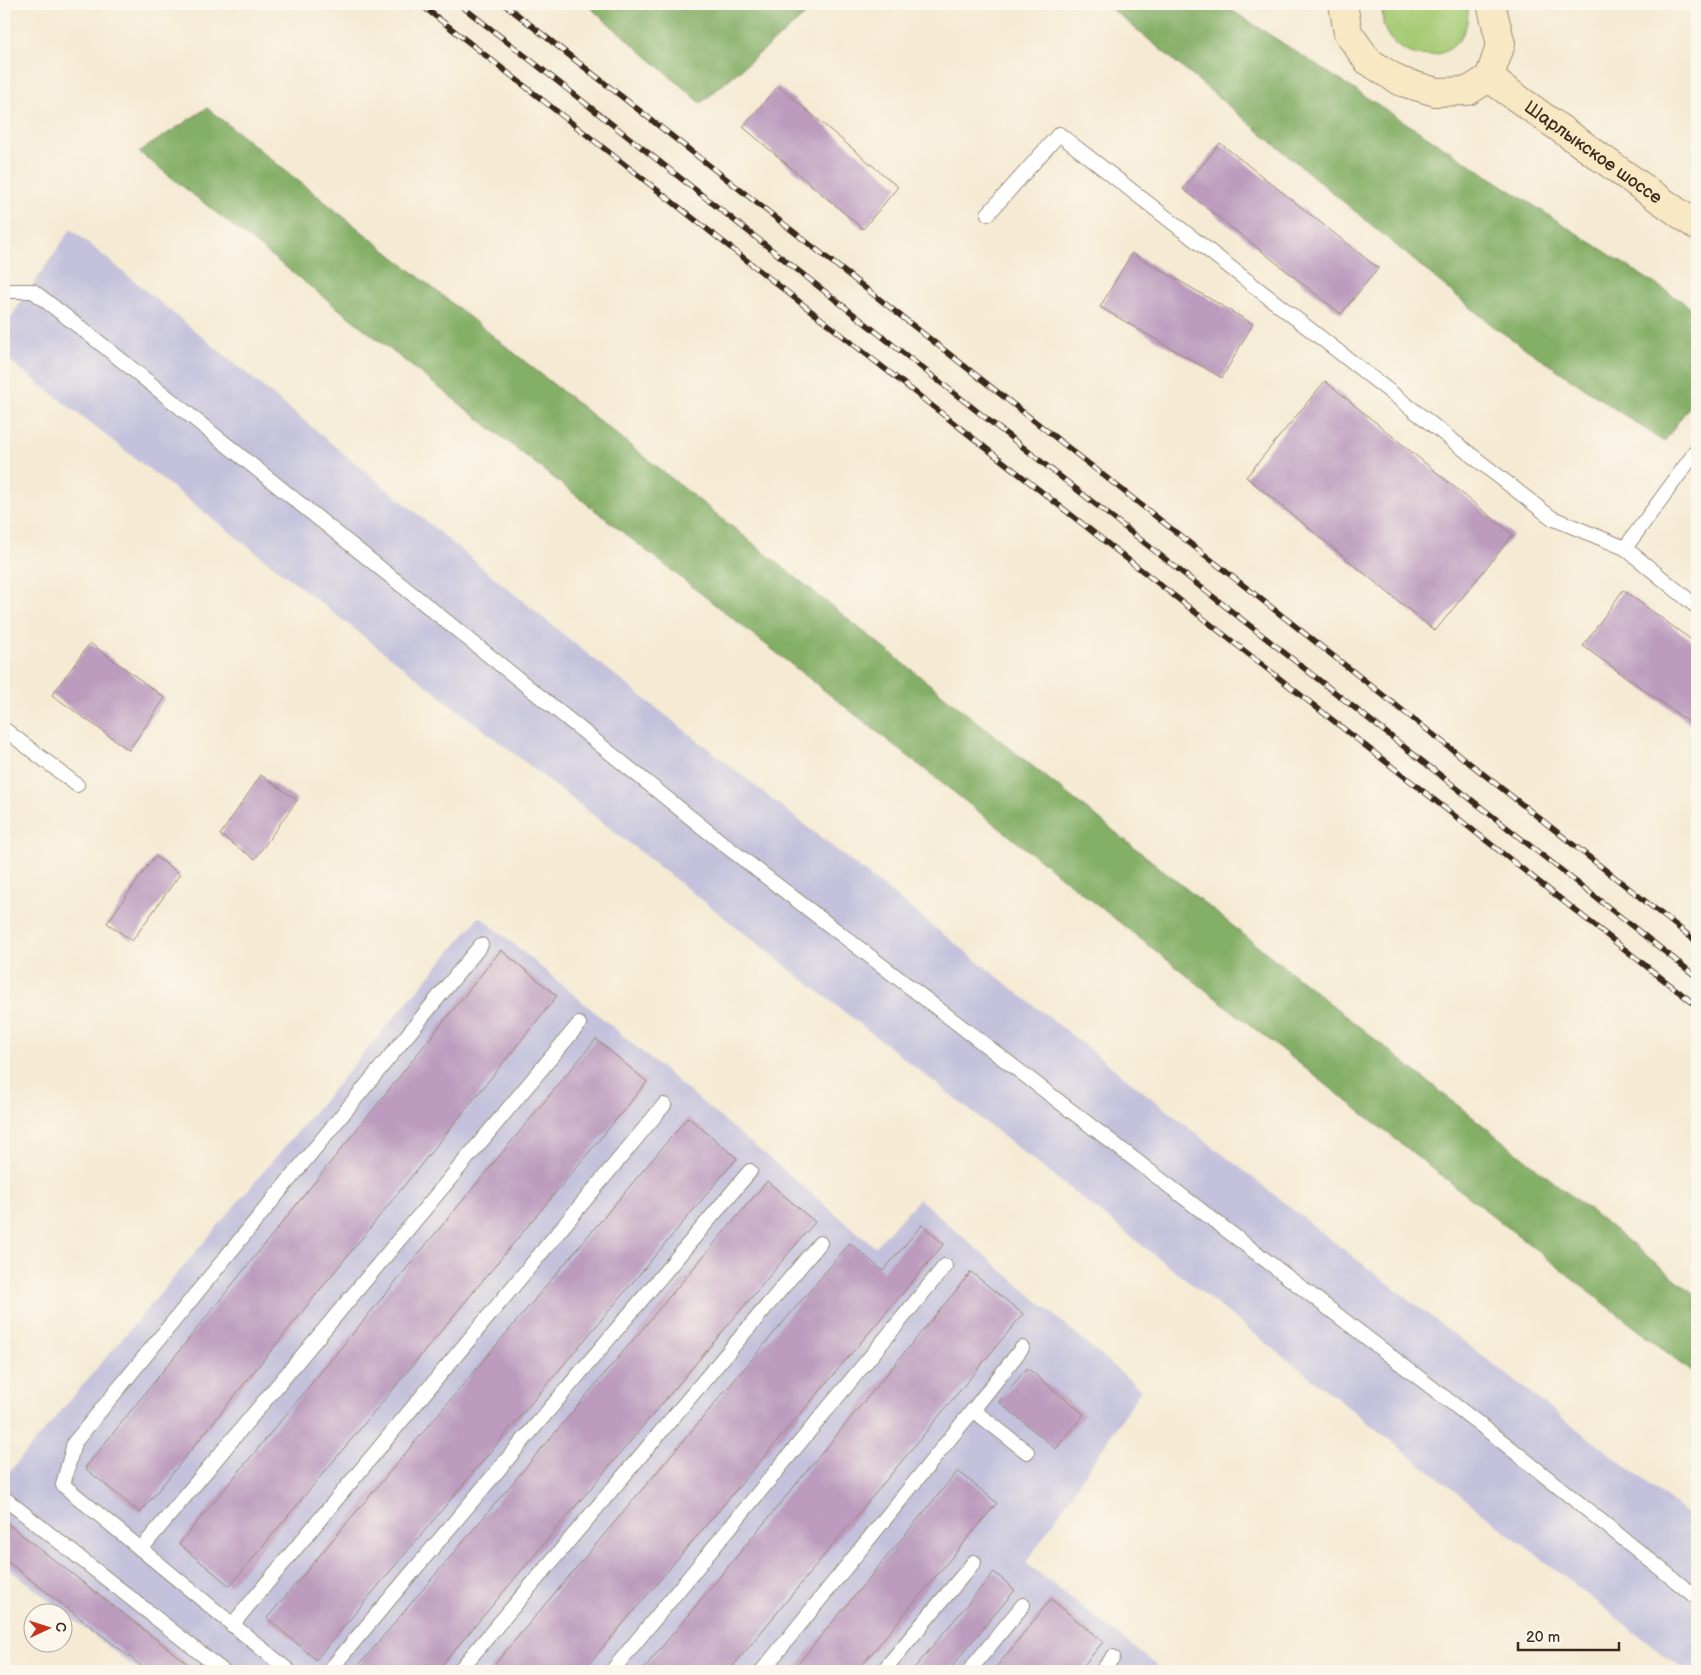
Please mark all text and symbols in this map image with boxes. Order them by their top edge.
street label: Шарлыкское шоссе [1520,97,1666,209]
north arrow [22,1602,72,1652]
scale bar [1518,1620,1620,1652]
text: С [52,1622,69,1633]
text: 20 m [1526,1628,1560,1647]

